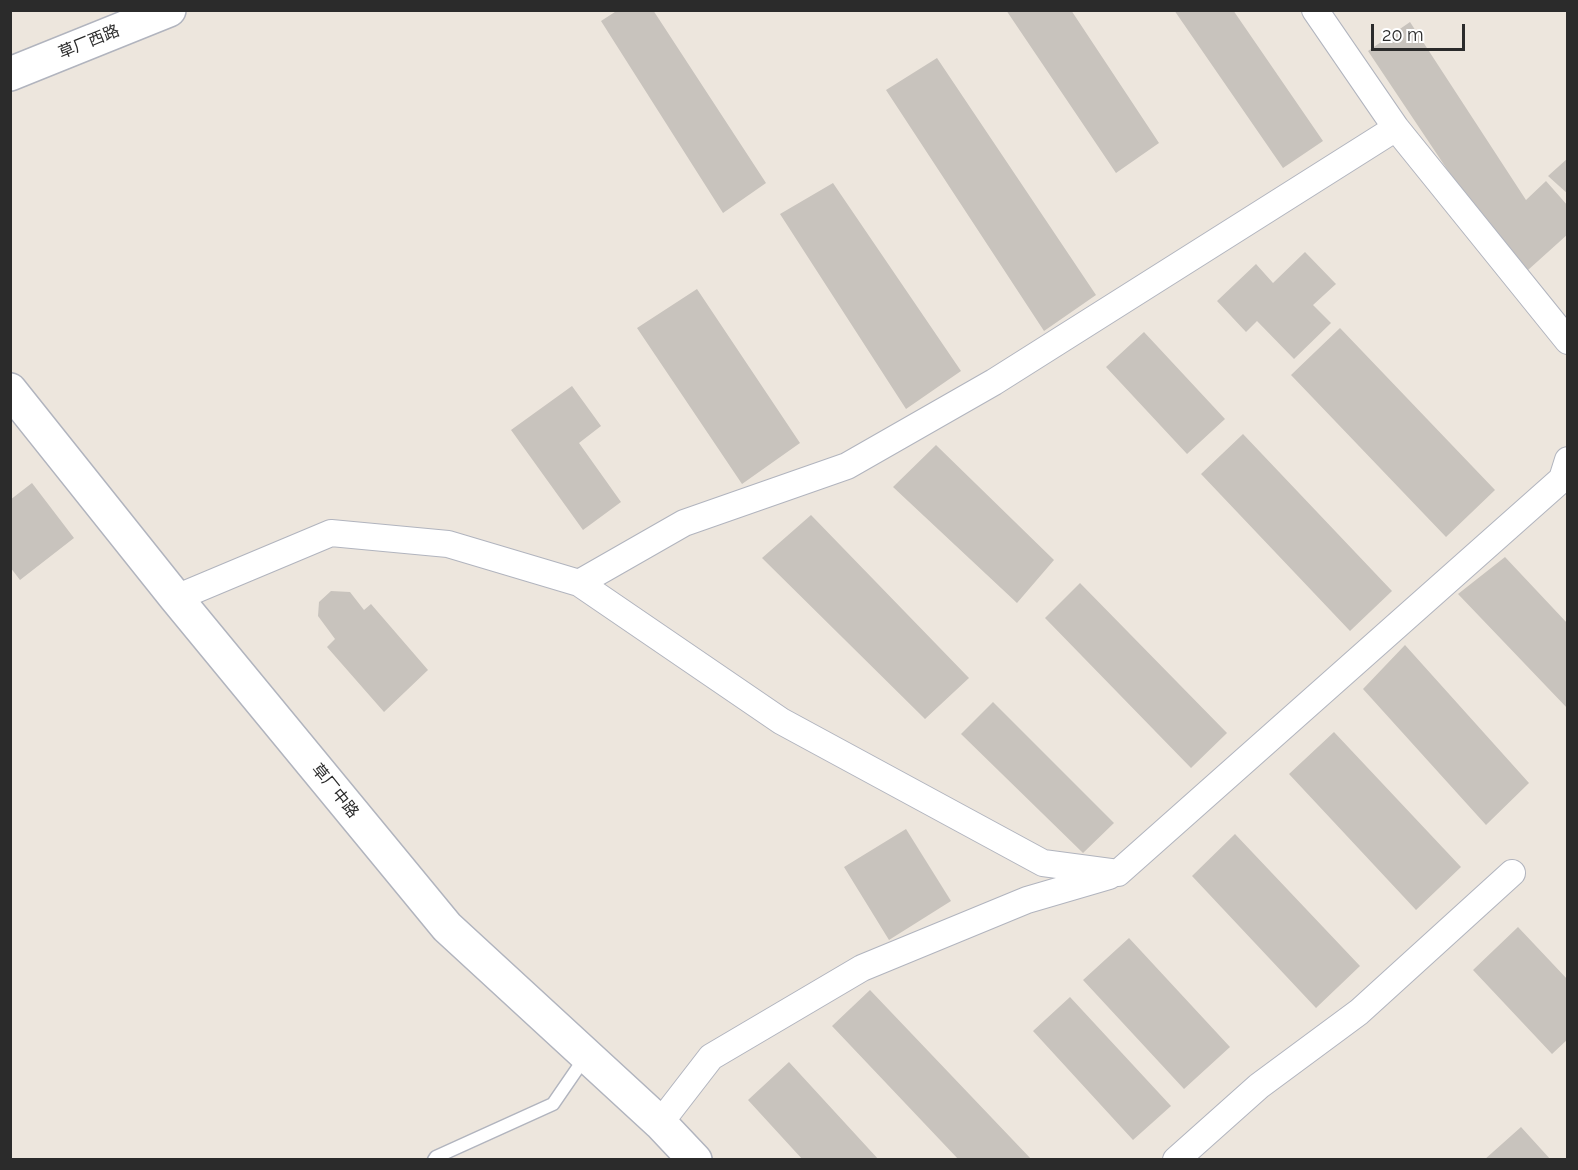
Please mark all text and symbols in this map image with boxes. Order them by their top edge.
scale bar [1374,12,1468,50]
street label: 草厂西路 [56,21,122,63]
text: 20 m [1382,24,1424,45]
street label: 草厂中路 [307,760,363,822]

